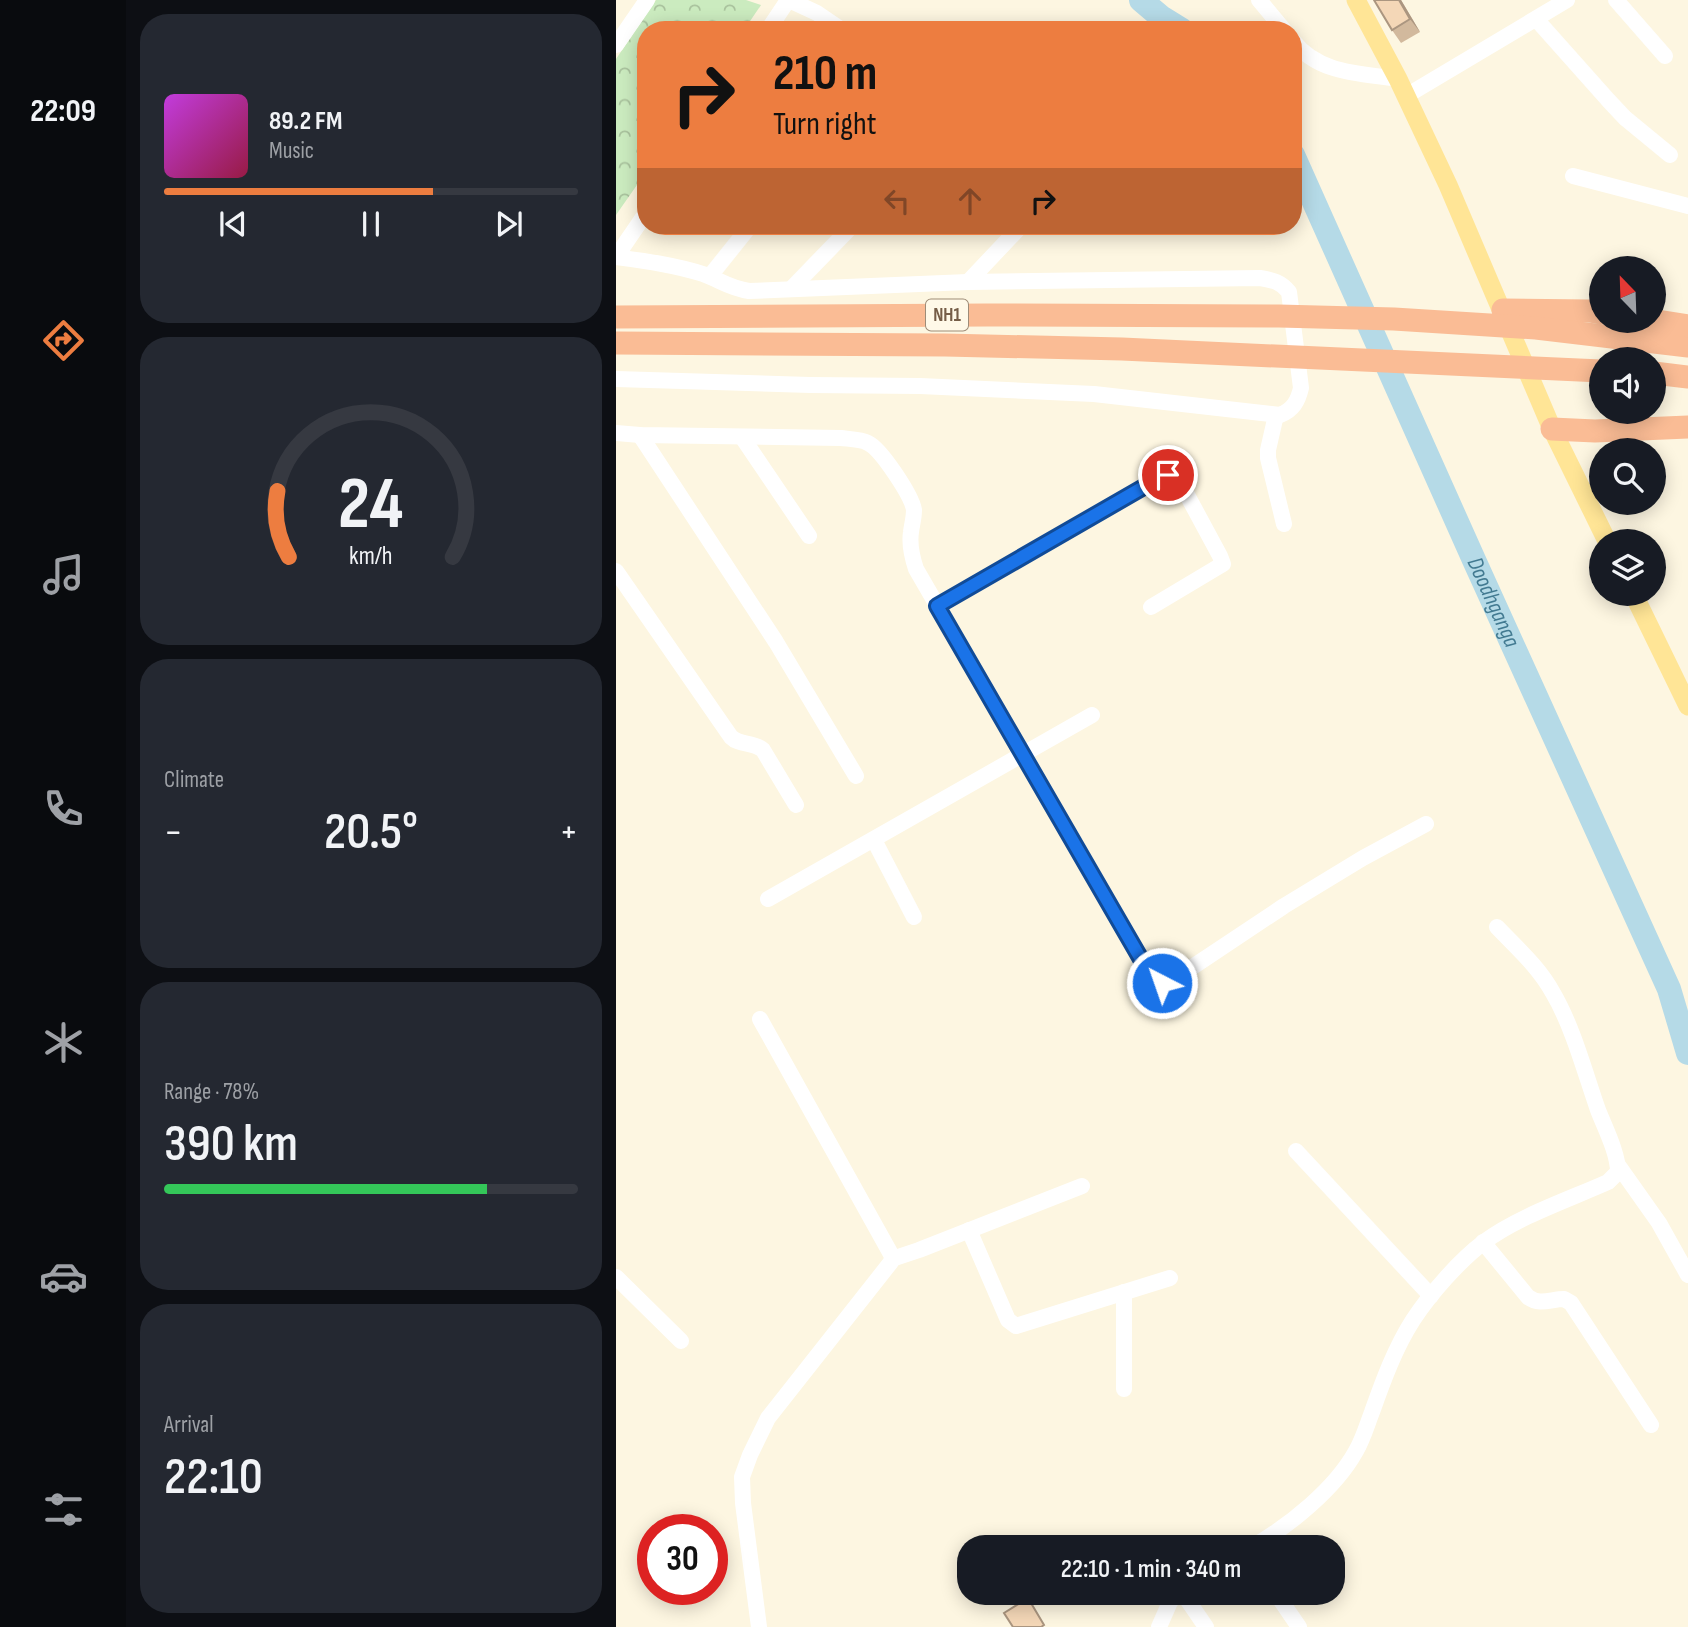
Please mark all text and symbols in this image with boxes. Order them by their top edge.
text: 210 m [773,45,877,104]
icon: right [658,49,749,140]
text: 22:09 [30,92,96,131]
text: Turn right [773,105,877,144]
text: 89.2 FM [269,106,342,137]
text: Music [269,137,314,165]
icon: left [878,182,916,220]
icon: ahead [951,182,989,220]
icon: right [1024,182,1062,220]
icon: previous [214,205,252,243]
icon: pause [352,205,390,243]
icon: next [490,205,528,243]
north arrow [1589,256,1666,332]
map controls [1589,256,1666,606]
road number: NH1 [926,300,968,330]
icon: directions [39,316,88,365]
button: sound [1589,347,1666,424]
button: search [1589,438,1666,515]
pin [1138,445,1198,505]
icon: arrive [1149,456,1187,494]
text: 24 [338,461,404,549]
button: layers [1589,529,1666,606]
text: km/h [349,541,393,572]
icon: music [39,550,88,599]
water label: Doodhganga [1461,553,1526,652]
text: Climate [164,766,224,794]
icon: phone [39,784,88,833]
text: 20.5° [324,801,418,864]
text: − [164,810,183,855]
text: + [559,810,578,855]
position arrow [1125,946,1199,1020]
icon: climate [39,1018,88,1067]
text: Range · 78% [164,1078,259,1106]
text: 390 km [164,1113,298,1176]
icon: car [39,1252,88,1301]
text: Arrival [164,1411,213,1439]
text: 22:10 [164,1446,263,1509]
icon: filters [39,1485,88,1534]
speed limit sign: 30 [637,1514,728,1605]
text: 22:10 · 1 min · 340 m [1061,1554,1241,1585]

